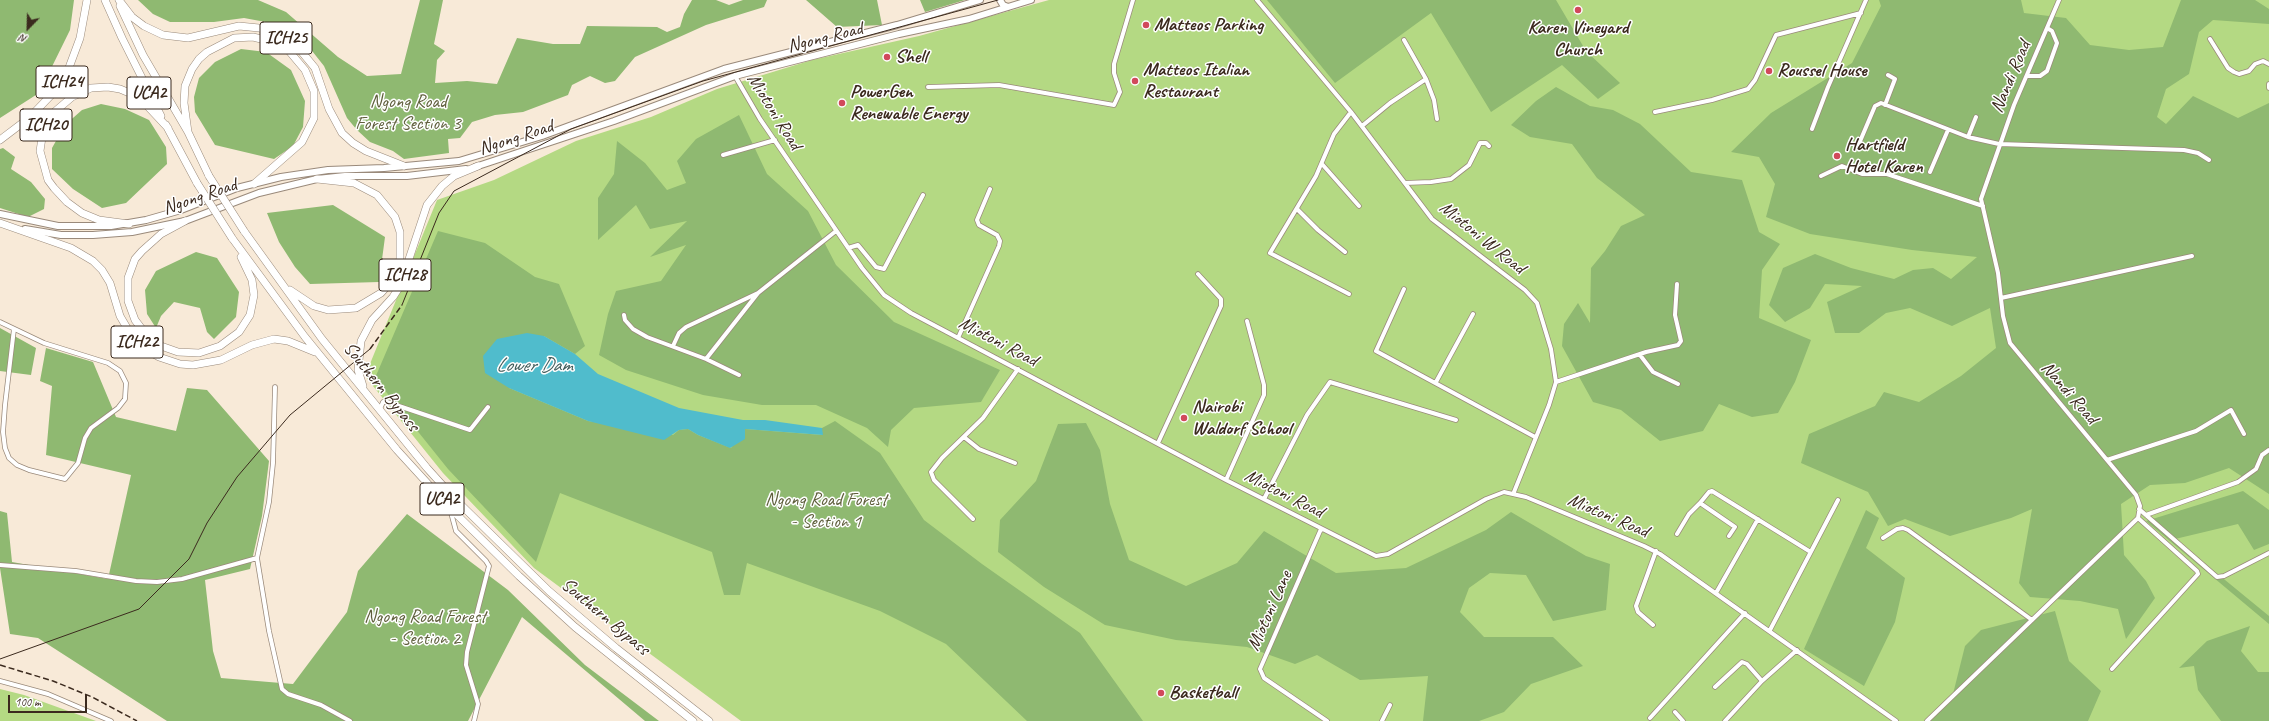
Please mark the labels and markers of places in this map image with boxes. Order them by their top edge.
marker: Karen Vineyard Church [1573,5,1583,15]
place label: Matteos Parking [1154,14,1263,36]
place label: Karen Vineyard Church [1528,17,1628,61]
marker: Matteos Parking [1141,20,1151,30]
place label: Shell [895,46,927,68]
marker: Shell [882,52,892,62]
place label: Matteos Italian Restaurant [1143,59,1249,103]
place label: Roussel House [1777,60,1866,82]
marker: Roussel House [1764,66,1774,76]
marker: Matteos Italian Restaurant [1130,76,1140,86]
place label: PowerGen Renewable Energy [850,81,968,125]
marker: PowerGen Renewable Energy [837,98,847,108]
place label: Hartfield Hotel Karen [1845,134,1923,178]
marker: Hartfield Hotel Karen [1832,151,1842,161]
place label: Nairobi Waldorf School [1192,396,1291,440]
marker: Nairobi Waldorf School [1179,413,1189,423]
place label: Basketball [1169,682,1237,704]
marker: Basketball [1156,688,1166,698]

